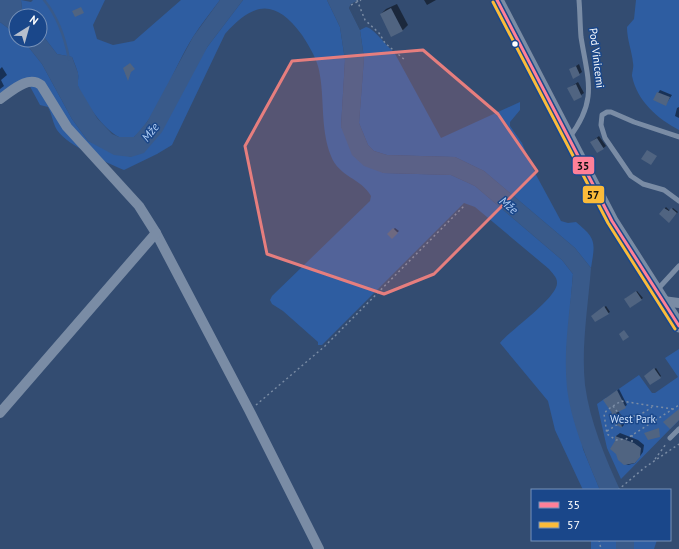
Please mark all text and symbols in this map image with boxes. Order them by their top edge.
north arrow [8,8,48,48]
text: N [27,12,41,28]
street label: Pod Vinicemi [586,27,608,89]
unlabelled marker [510,39,520,49]
water label: Mže [138,119,162,144]
line badge: 35 [572,156,595,175]
text: 35 [577,159,589,173]
line badge: 57 [582,185,605,204]
text: 57 [587,188,599,202]
water label: Mže [497,193,522,217]
park label: West Park [610,412,657,426]
legend [531,489,671,541]
text: 35 [567,497,580,512]
text: 57 [567,517,580,532]

